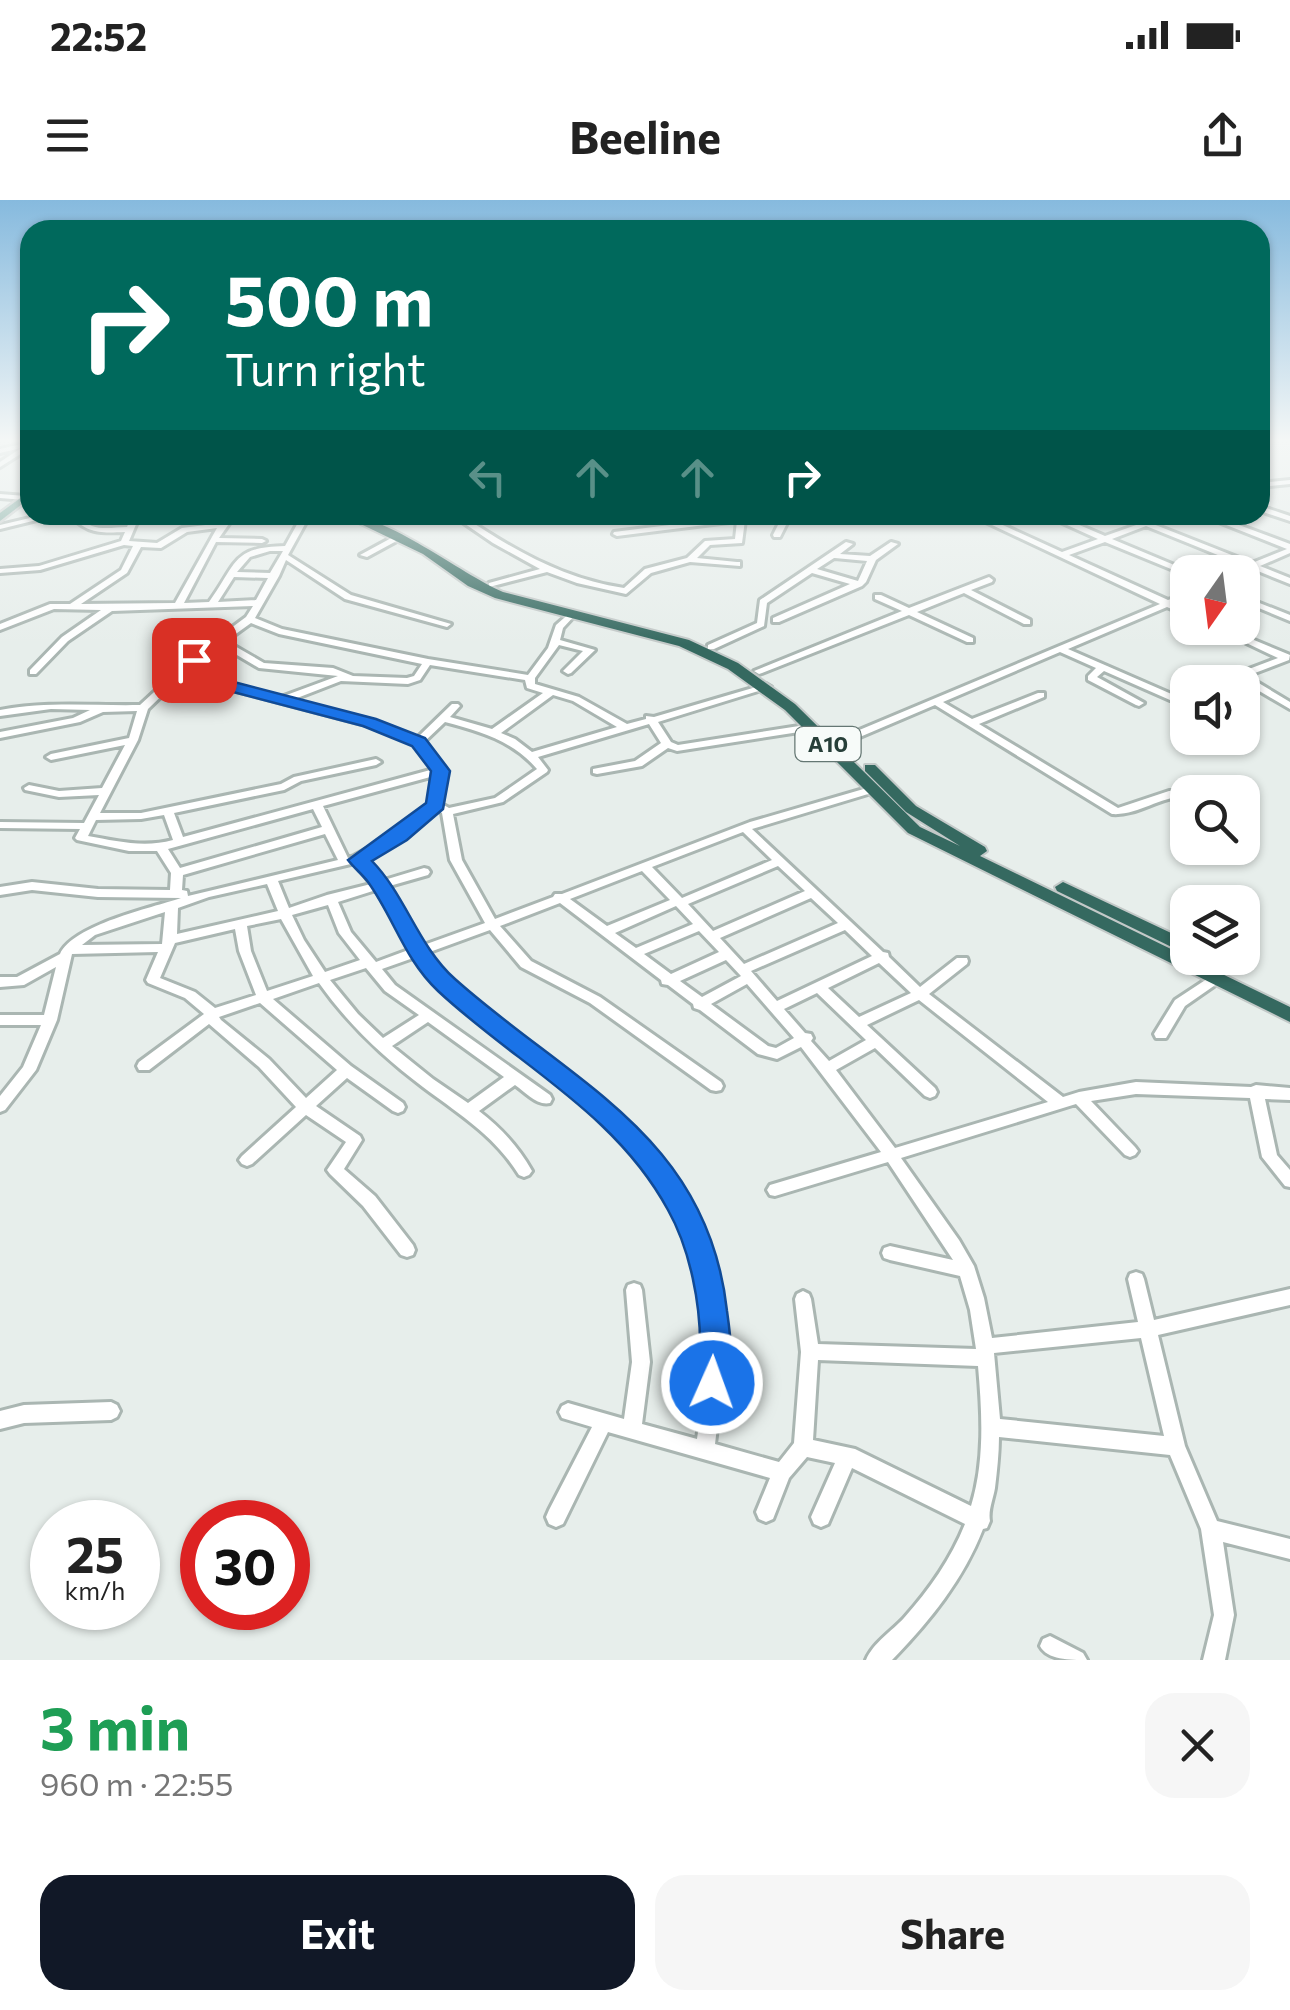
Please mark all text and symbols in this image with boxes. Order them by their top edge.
text: 22:52 [50,12,147,59]
icon: menu [40,108,95,163]
text: Beeline [569,108,721,163]
icon: share [1195,108,1250,163]
text: 500 m [225,255,433,340]
icon: right [60,260,190,390]
text: Turn right [225,340,426,395]
icon: left [460,450,515,505]
icon: ahead [565,450,620,505]
icon: ahead [670,450,725,505]
icon: right [775,450,830,505]
north arrow [1170,555,1260,645]
map controls [1170,555,1260,975]
pin [152,618,237,703]
icon: arrive [167,633,222,688]
button: sound [1170,665,1260,755]
road number: A10 [796,727,860,761]
button: search [1170,775,1260,865]
button: layers [1170,885,1260,975]
position arrow [660,1331,764,1435]
speed limit sign: 30 [180,1500,310,1630]
text: 25 [66,1522,124,1583]
text: km/h [65,1575,125,1605]
text: 3 min [40,1689,190,1762]
button: close [1145,1693,1250,1798]
text: 960 m · 22:55 [40,1763,233,1803]
button: Exit [40,1875,635,1990]
button: Share [655,1875,1250,1990]

